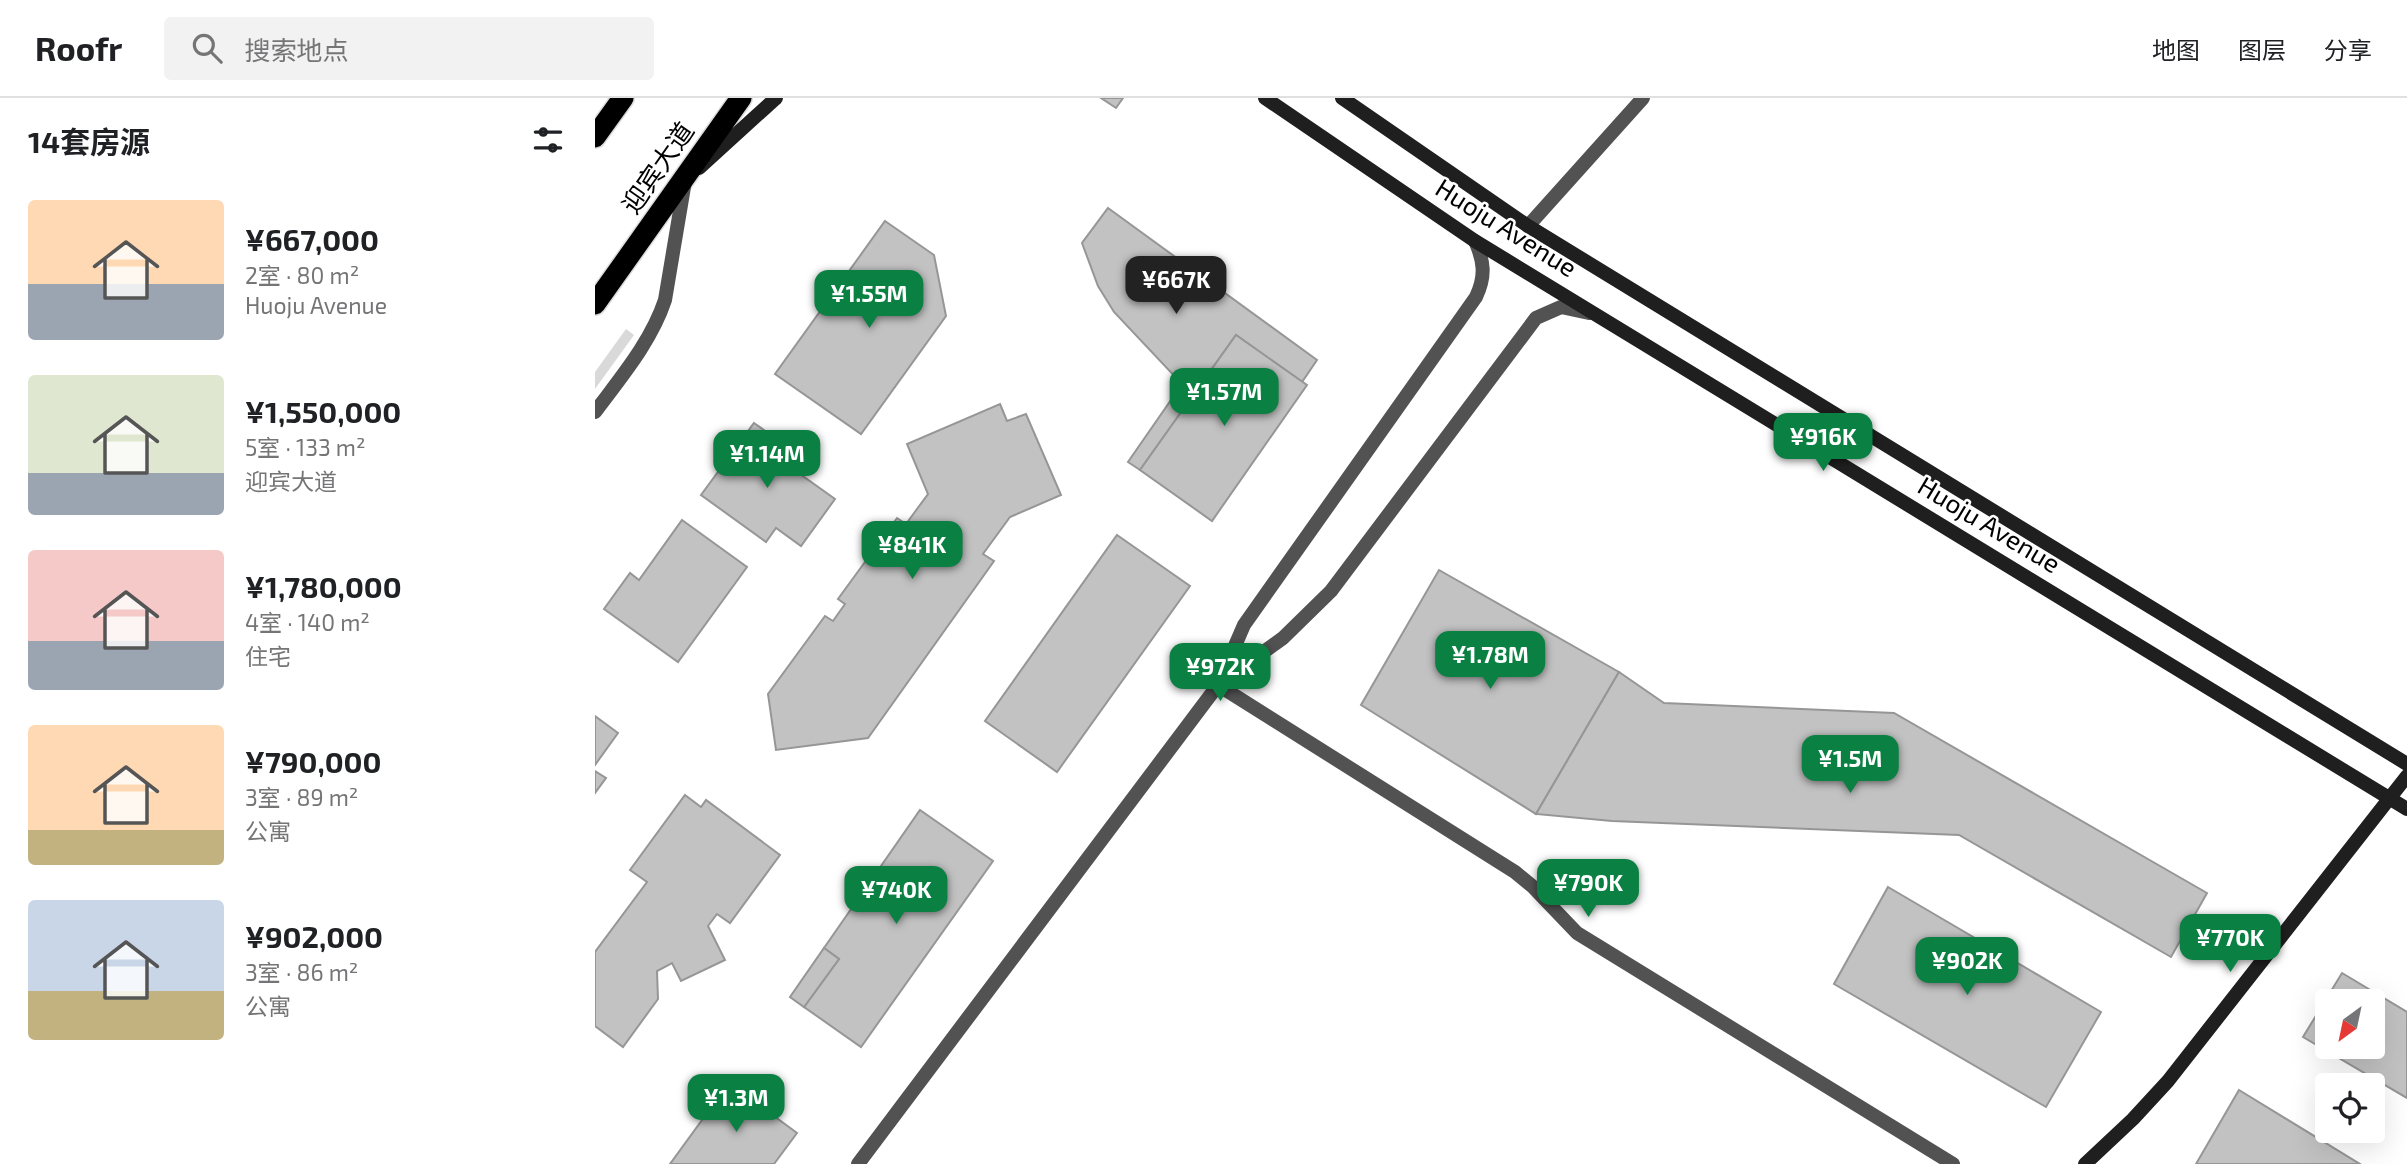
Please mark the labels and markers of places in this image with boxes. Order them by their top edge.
pin: ¥667K [1127,256,1225,316]
pin: ¥1.55M [812,271,926,330]
pin: ¥1.57M [1167,368,1281,428]
pin: ¥916K [1774,414,1872,473]
pin: ¥1.14M [710,430,824,490]
pin: ¥841K [863,522,961,581]
pin: ¥1.78M [1433,632,1547,691]
pin: ¥972K [1171,644,1269,703]
pin: ¥1.5M [1801,736,1899,795]
pin: ¥790K [1539,860,1637,919]
pin: ¥740K [847,866,945,926]
pin: ¥770K [2181,914,2279,974]
pin: ¥902K [1918,937,2016,997]
pin: ¥1.3M [687,1074,785,1134]

